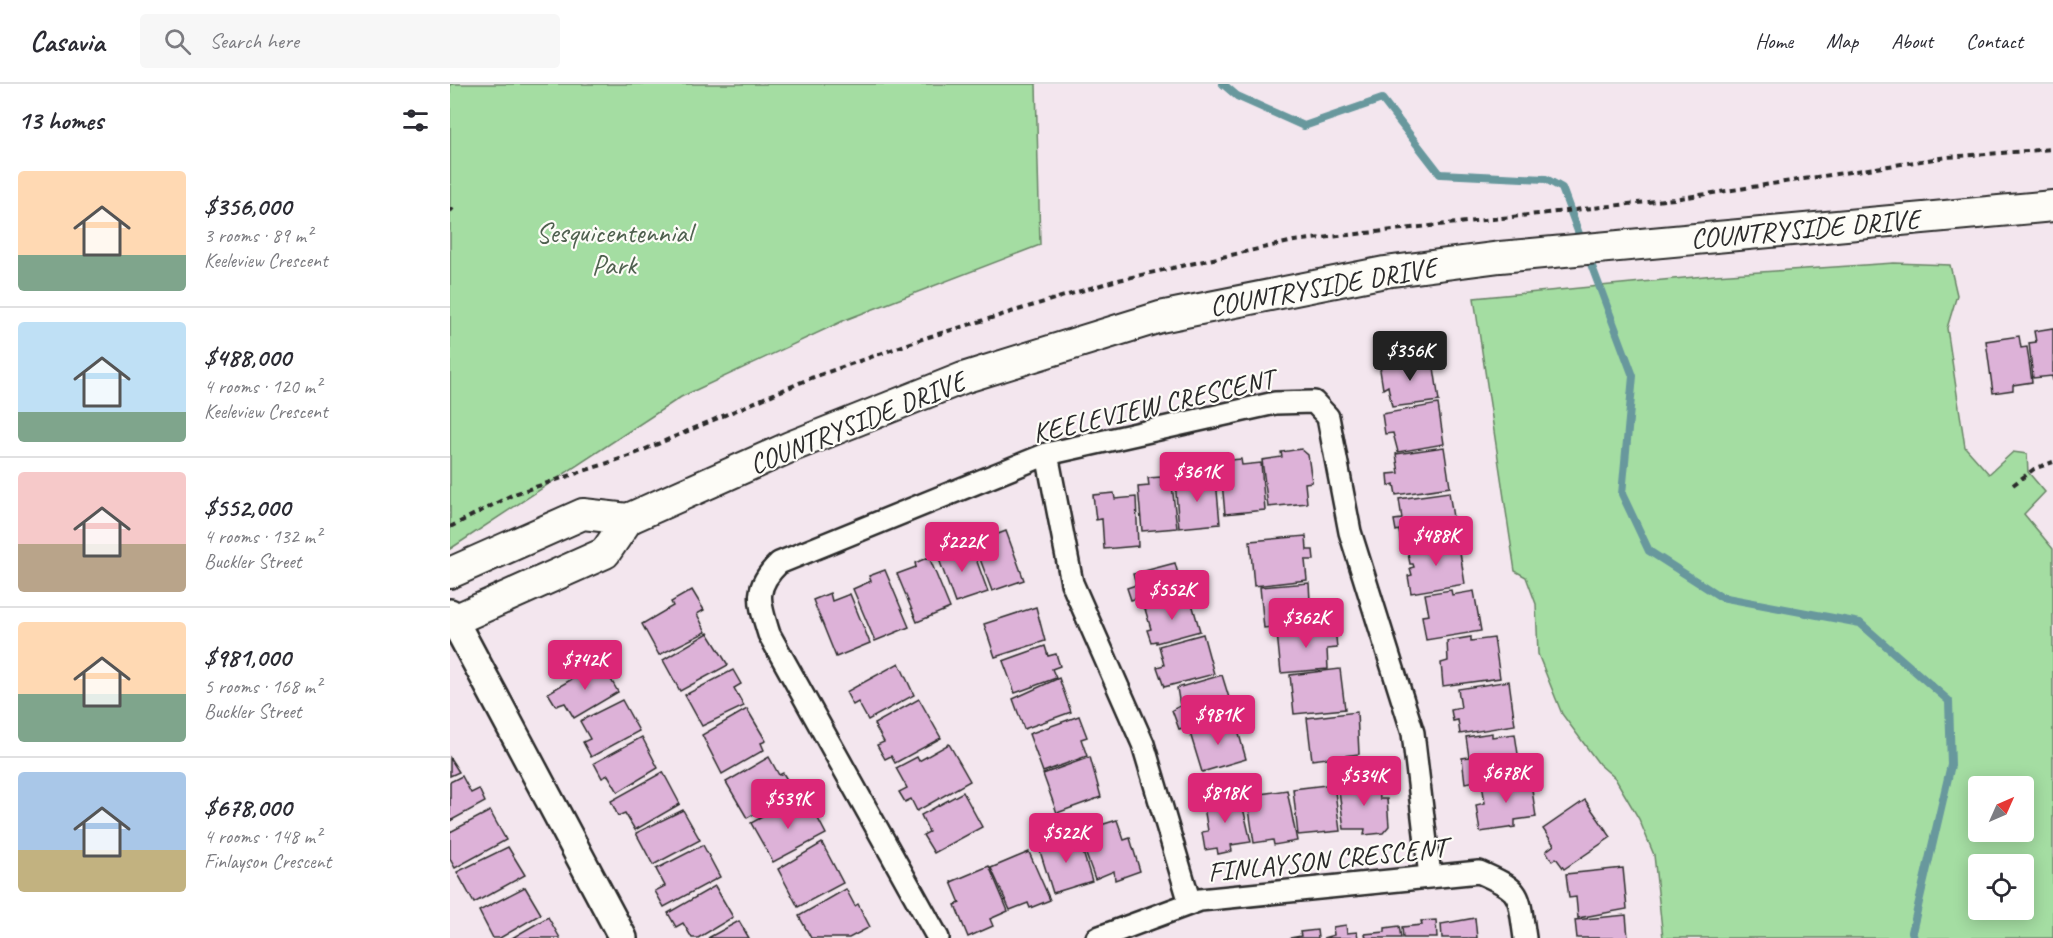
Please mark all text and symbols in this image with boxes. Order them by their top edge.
search box [140,14,560,68]
text: Casavia [30,24,104,59]
icon: search [161,25,194,58]
text: Search here [209,27,299,55]
text: Home [1755,28,1793,54]
text: Map [1826,28,1858,54]
text: About [1891,28,1933,54]
text: Contact [1966,28,2023,54]
text: 13 homes [18,104,103,137]
icon: filters [399,104,432,137]
text: $356,000 [204,190,291,223]
icon: home [66,195,138,267]
street label: COUNTRYSIDE DRIVE [1689,201,1925,256]
park label: Sesquicentennial Park [536,215,697,282]
text: 3 rooms · 89 m² [204,223,312,248]
text: Keeleview Crescent [204,248,328,273]
street label: COUNTRYSIDE DRIVE [1207,249,1443,324]
pin: $356K [1368,331,1452,382]
text: $356K [1387,338,1433,363]
text: $488,000 [204,341,291,374]
icon: home [66,346,138,418]
street label: KEELEVIEW CRESCENT [1029,359,1283,450]
street label: COUNTRYSIDE DRIVE [744,362,974,482]
text: 4 rooms · 120 m² [204,374,321,399]
text: Keeleview Crescent [204,399,328,424]
pin: $361K [1155,452,1239,503]
text: $361K [1174,459,1220,484]
text: $552,000 [204,491,290,524]
icon: home [66,496,138,568]
pin: $488K [1394,516,1478,567]
pin: $222K [920,522,1004,573]
text: $488K [1413,523,1459,548]
text: 4 rooms · 132 m² [204,524,321,549]
text: $222K [939,529,985,554]
text: Buckler Street [204,549,301,574]
pin: $552K [1130,570,1214,621]
text: $552K [1149,577,1195,602]
pin: $362K [1264,598,1348,649]
text: $362K [1283,605,1329,630]
pin: $742K [543,640,627,691]
text: $981,000 [204,641,291,674]
icon: home [66,646,138,718]
text: $742K [562,647,608,672]
text: 5 rooms · 168 m² [204,674,321,699]
pin: $981K [1176,695,1260,746]
text: Buckler Street [204,699,301,724]
text: $981K [1195,702,1241,727]
pin: $678K [1464,753,1548,804]
pin: $534K [1322,756,1406,807]
text: $678K [1483,760,1529,785]
text: $534K [1341,763,1387,788]
pin: $818K [1183,773,1267,824]
north arrow [1968,776,2034,842]
map controls [1968,776,2034,920]
pin: $539K [746,779,830,830]
text: $818K [1202,780,1248,805]
text: $539K [765,786,811,811]
text: $678,000 [204,791,292,824]
icon: home [66,796,138,868]
pin: $522K [1024,813,1108,864]
text: $522K [1043,820,1089,845]
text: 4 rooms · 148 m² [204,824,321,849]
street label: FINLAYSON CRESCENT [1206,829,1455,889]
text: Finlayson Crescent [204,849,331,874]
button: locate [1968,854,2034,920]

